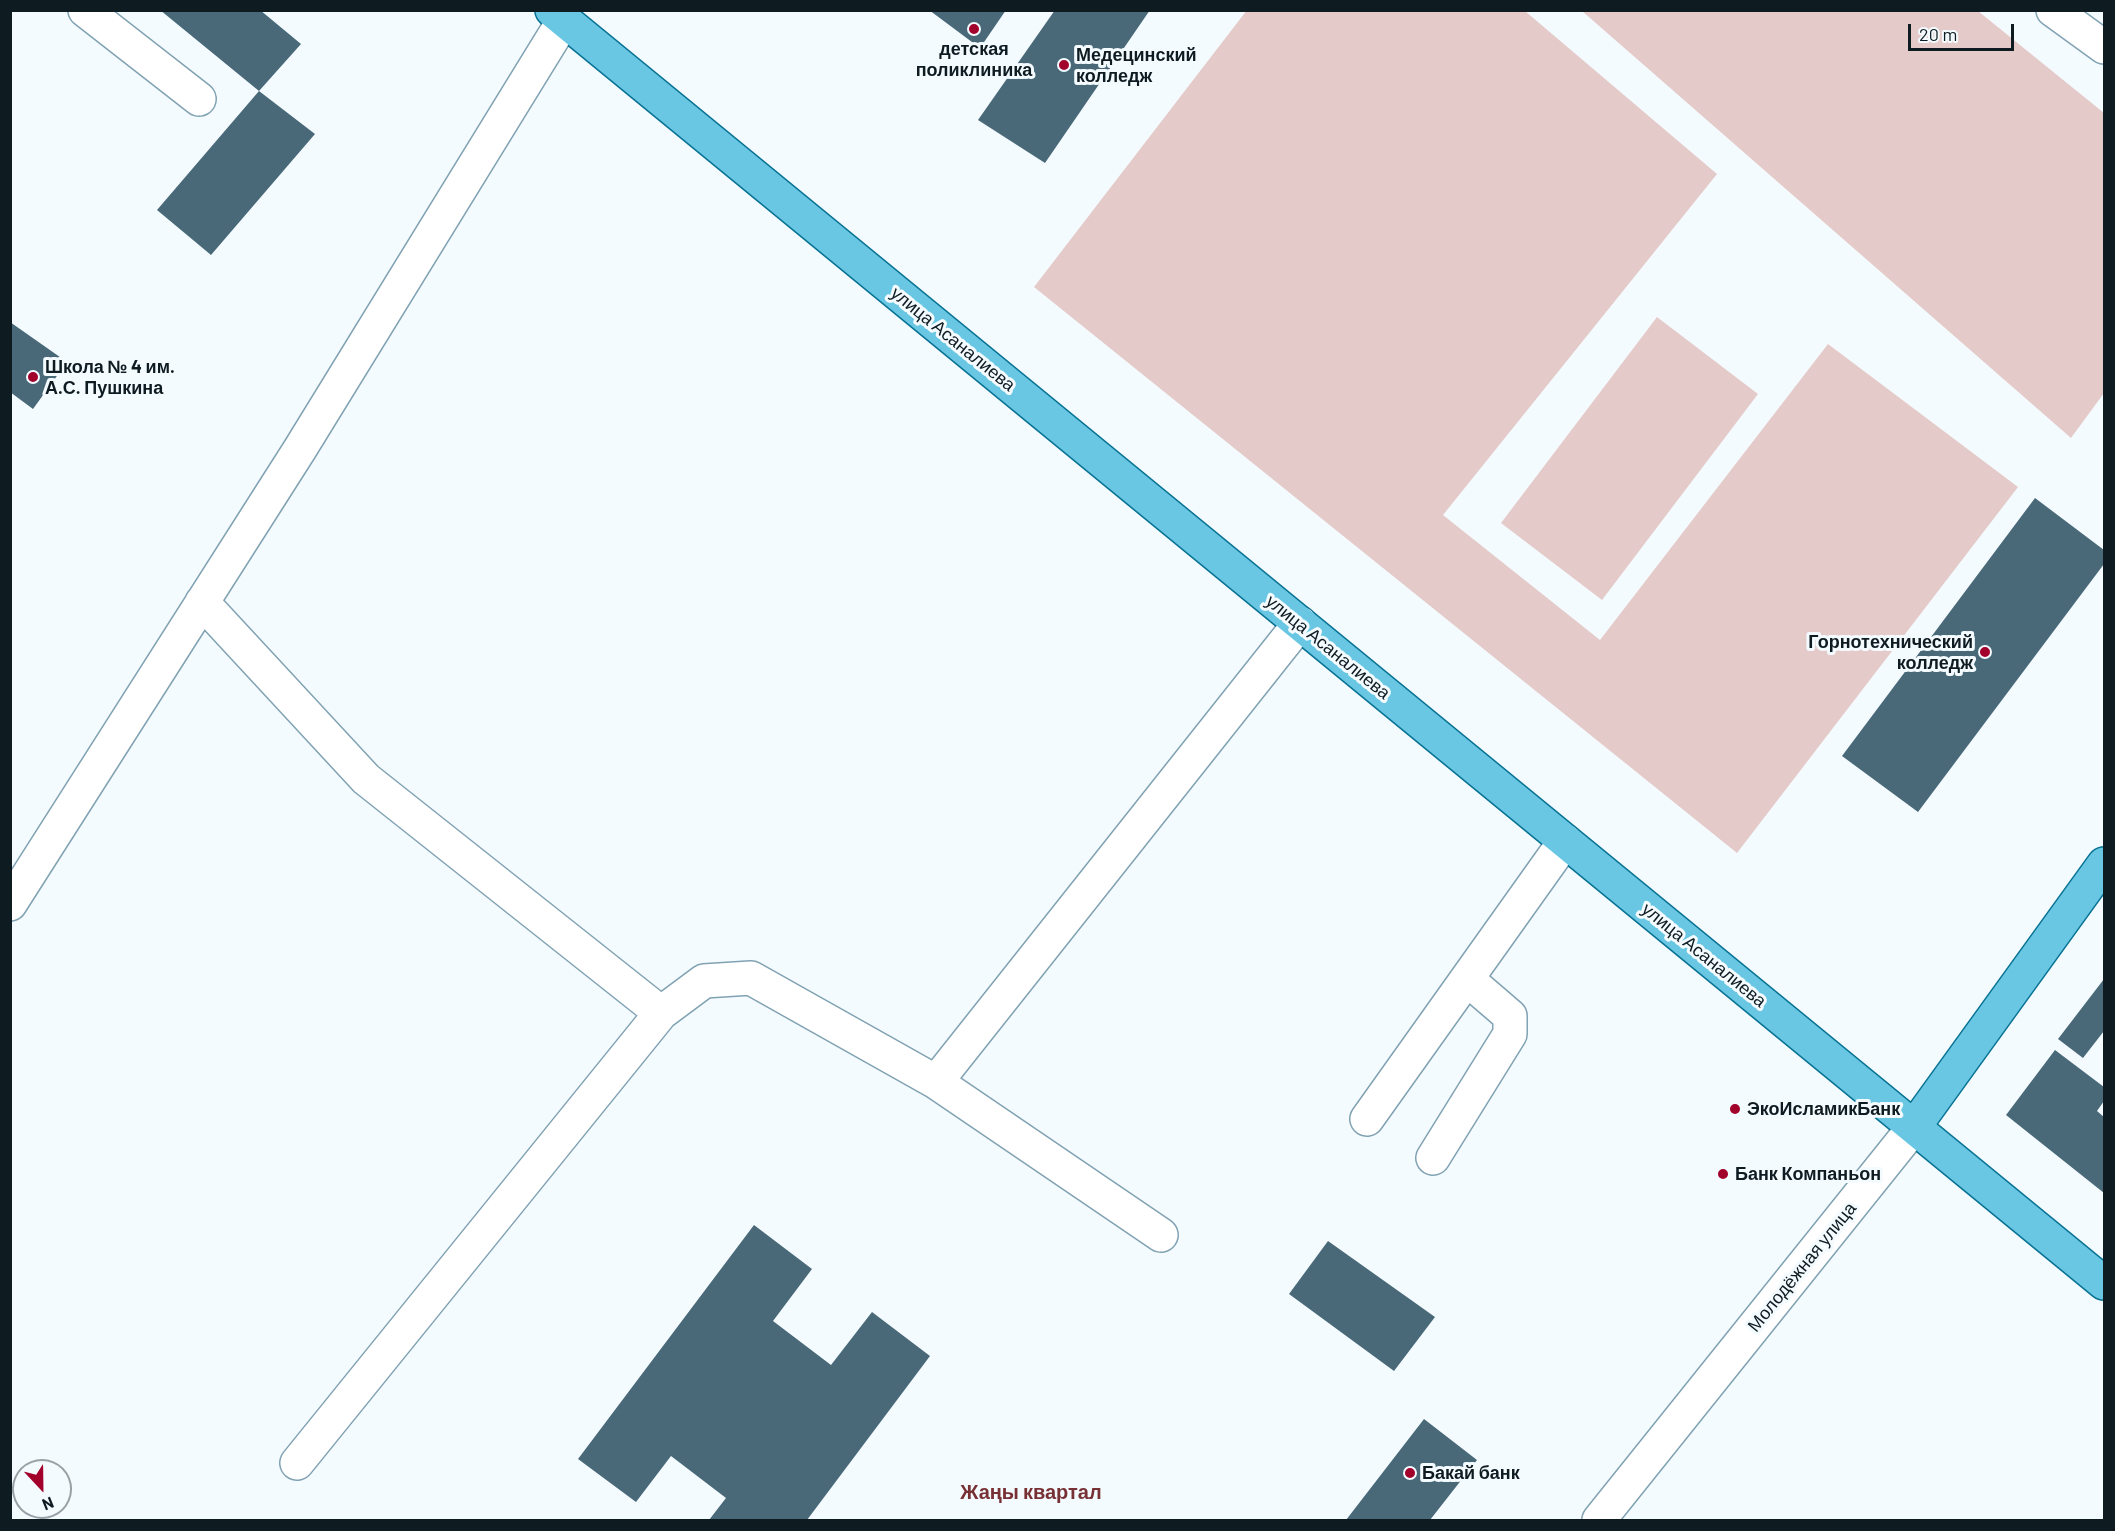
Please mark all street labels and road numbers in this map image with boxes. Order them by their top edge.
street label: улица Асаналиева [886,282,1020,396]
street label: улица Асаналиева [1261,590,1395,704]
street label: улица Асаналиева [1637,898,1771,1012]
street label: Молодёжная улица [1743,1198,1861,1336]

